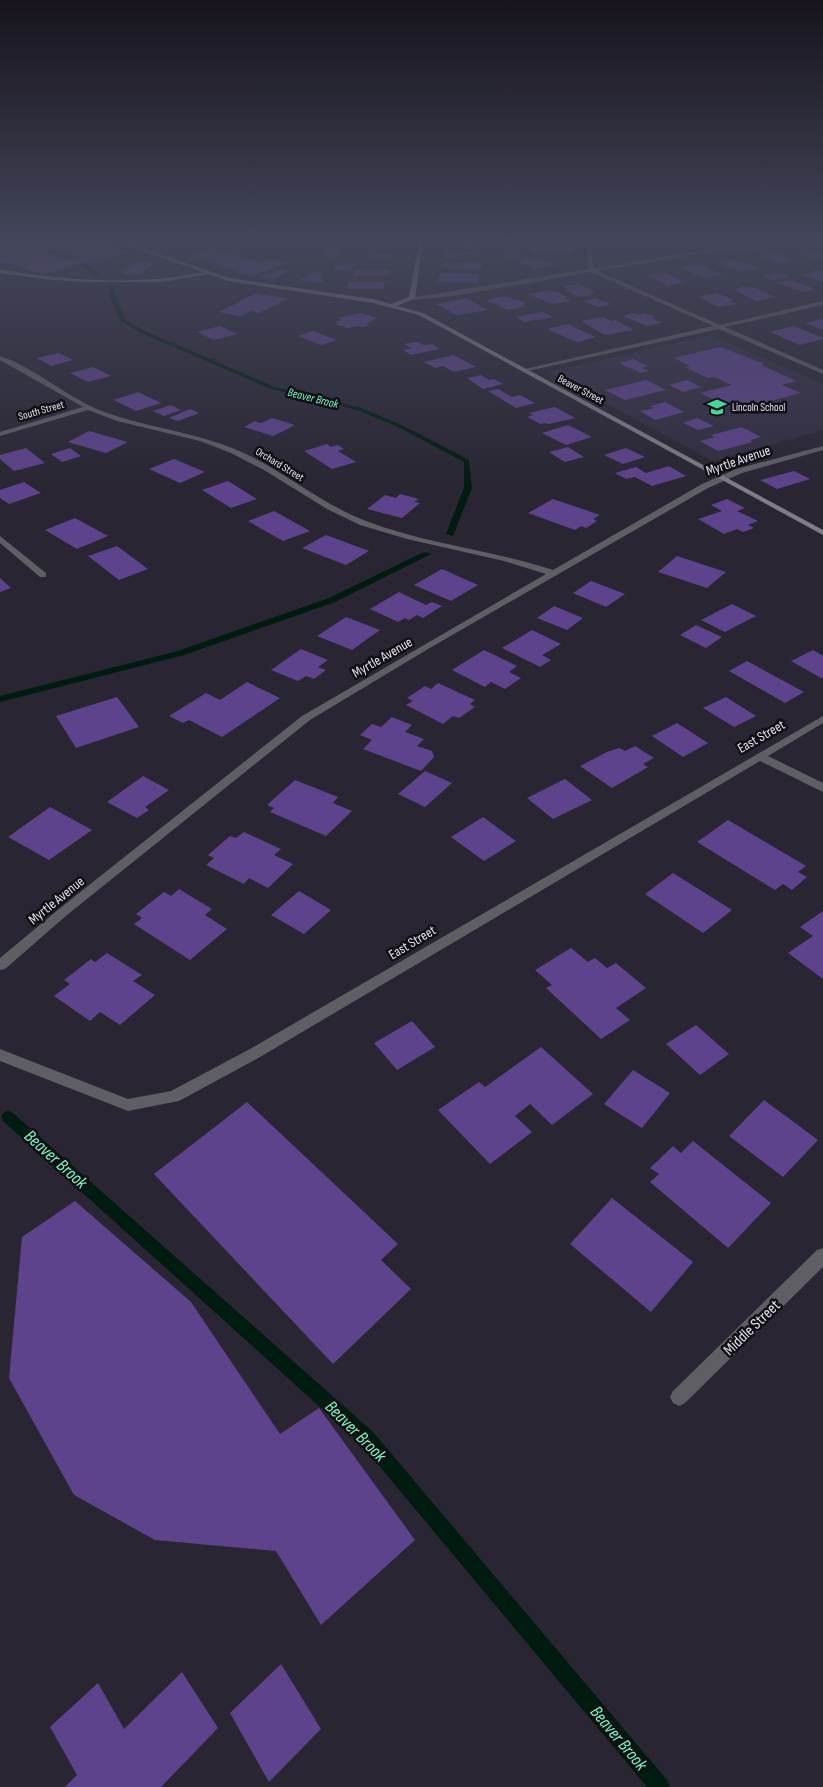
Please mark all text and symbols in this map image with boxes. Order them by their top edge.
street label: Beaver Street [556,372,607,407]
water label: Beaver Brook [286,385,340,412]
school or university icon: Lincoln School [706,396,728,418]
street label: South Street [17,398,66,423]
place label: Lincoln School [732,401,785,414]
street label: Myrtle Avenue [704,442,773,479]
street label: Orchard Street [253,445,307,484]
street label: Myrtle Avenue [349,633,415,682]
street label: East Street [734,716,788,757]
street label: Myrtle Avenue [25,873,88,928]
street label: East Street [386,922,439,963]
water label: Beaver Brook [20,1126,93,1194]
street label: Middle Street [720,1296,784,1360]
water label: Beaver Brook [321,1396,391,1467]
water label: Beaver Brook [586,1702,652,1776]

